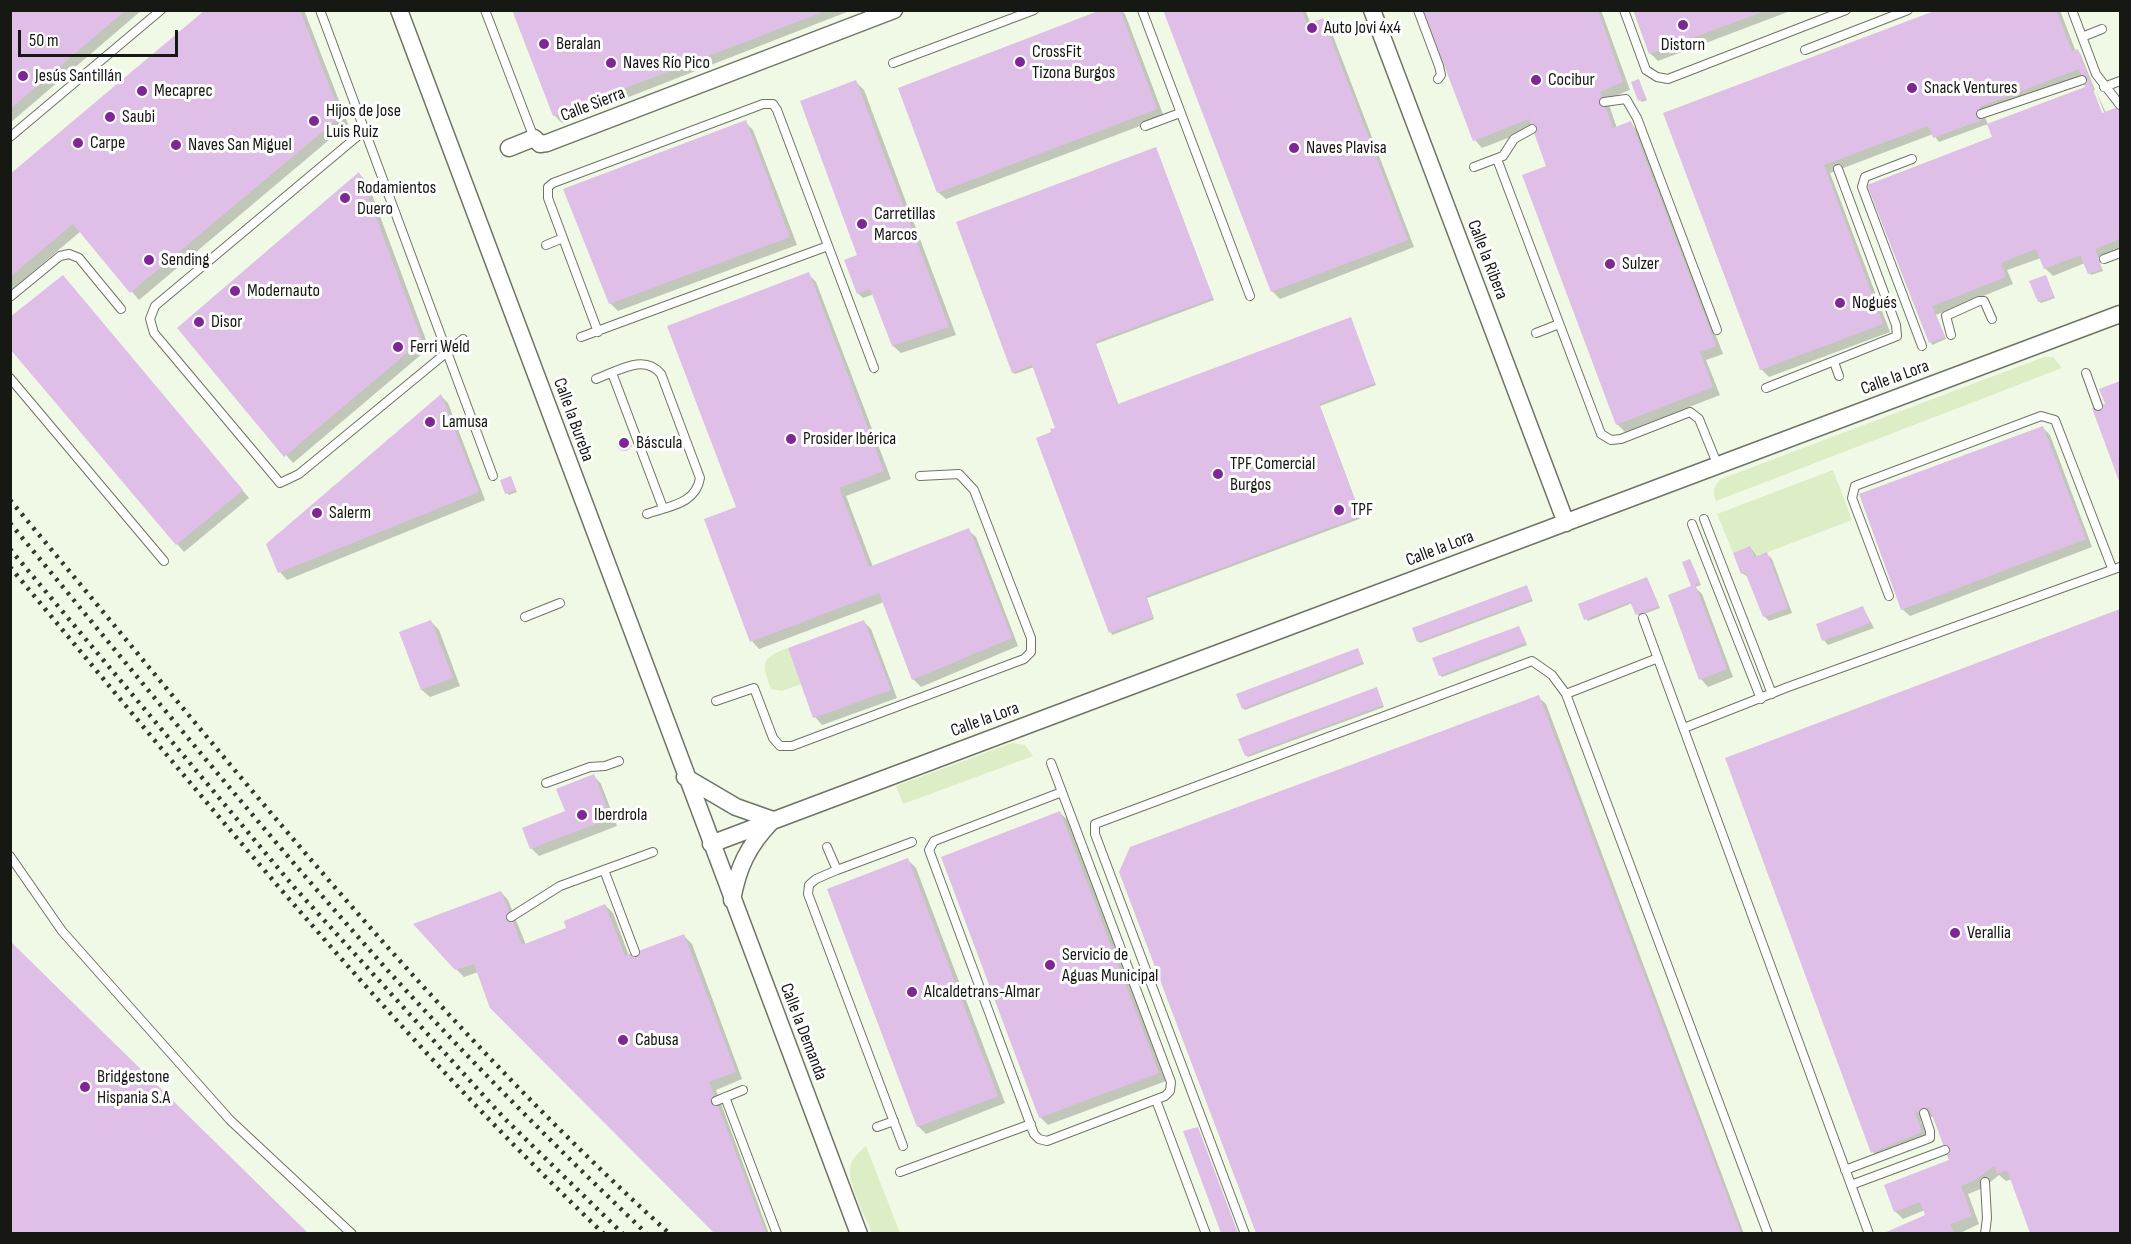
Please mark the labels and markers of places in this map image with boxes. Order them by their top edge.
place label: Auto Jovi 4x4 [1324,17,1401,39]
marker: Distorn [1676,18,1690,32]
marker: Auto Jovi 4x4 [1305,21,1319,35]
place label: Beralan [556,33,601,55]
place label: Distorn [1661,34,1705,56]
marker: Beralan [537,37,551,51]
place label: CrossFit Tizona Burgos [1032,41,1115,84]
place label: Naves Río Pico [623,52,710,74]
marker: CrossFit Tizona Burgos [1013,55,1027,69]
marker: Naves Río Pico [604,56,618,70]
place label: Jesús Santillán [35,65,122,87]
marker: Jesús Santillán [16,69,30,83]
place label: Cocibur [1548,69,1595,91]
marker: Cocibur [1529,73,1543,87]
place label: Snack Ventures [1924,77,2017,99]
place label: Mecaprec [154,80,213,102]
marker: Snack Ventures [1905,81,1919,95]
marker: Mecaprec [135,84,149,98]
place label: Hijos de Jose Luis Ruiz [326,100,401,142]
place label: Saubi [122,106,155,128]
marker: Saubi [103,110,117,124]
marker: Hijos de Jose Luis Ruiz [307,114,321,128]
place label: Carpe [90,132,125,154]
place label: Naves San Miguel [188,134,292,156]
marker: Carpe [71,136,85,150]
place label: Naves Plavisa [1306,137,1387,159]
marker: Naves San Miguel [169,138,183,152]
marker: Naves Plavisa [1287,141,1301,155]
place label: Rodamientos Duero [357,177,436,219]
marker: Rodamientos Duero [338,191,352,205]
place label: Carretillas Marcos [874,203,936,246]
marker: Carretillas Marcos [855,217,869,231]
place label: Sending [161,249,209,271]
marker: Sending [142,253,156,267]
place label: Sulzer [1622,253,1659,275]
marker: Sulzer [1603,257,1617,271]
place label: Modernauto [247,280,320,302]
marker: Modernauto [228,284,242,298]
place label: Nogués [1852,292,1897,314]
marker: Nogués [1833,296,1847,310]
place label: Disor [211,311,242,333]
marker: Disor [192,315,206,329]
place label: Ferri Weld [410,336,470,358]
marker: Ferri Weld [391,340,405,354]
place label: Lamusa [442,411,488,433]
marker: Lamusa [423,415,437,429]
place label: Prosider Ibérica [803,428,896,450]
place label: Báscula [636,432,682,454]
marker: Prosider Ibérica [784,432,798,446]
marker: Báscula [617,436,631,450]
place label: TPF Comercial Burgos [1230,453,1315,496]
marker: TPF Comercial Burgos [1211,467,1225,481]
place label: TPF [1351,499,1373,521]
place label: Salerm [329,502,371,524]
marker: TPF [1332,503,1346,517]
marker: Salerm [310,506,324,520]
place label: Iberdrola [594,804,647,826]
marker: Iberdrola [575,808,589,822]
place label: Verallia [1967,922,2011,944]
marker: Verallia [1948,926,1962,940]
place label: Servicio de Aguas Municipal [1062,944,1158,986]
marker: Servicio de Aguas Municipal [1043,958,1057,972]
place label: Alcaldetrans-Almar [924,981,1040,1003]
marker: Alcaldetrans-Almar [905,985,919,999]
place label: Cabusa [635,1029,679,1051]
marker: Cabusa [616,1033,630,1047]
place label: Bridgestone Hispania S.A [97,1066,170,1108]
marker: Bridgestone Hispania S.A [78,1080,92,1094]

